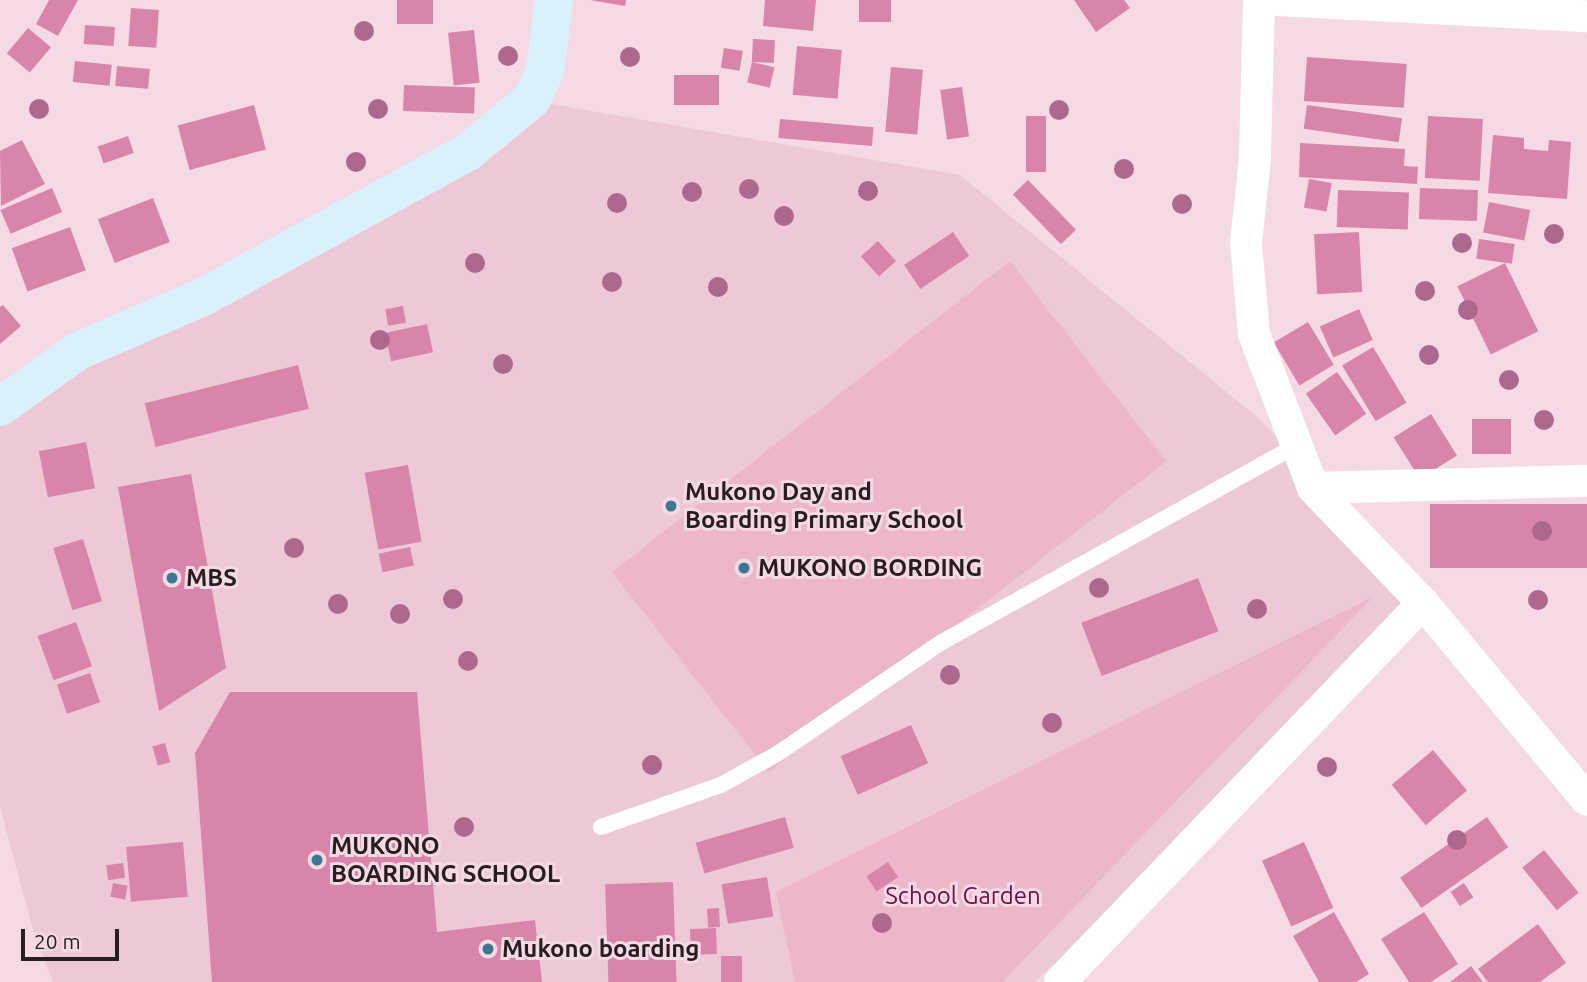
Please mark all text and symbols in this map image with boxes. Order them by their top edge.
place label: Mukono Day and Boarding Primary School [685,478,963,534]
marker: Mukono Day and Boarding Primary School [663,498,679,514]
place label: MUKONO BORDING [758,554,982,582]
marker: MUKONO BORDING [736,560,752,576]
place label: MBS [186,564,237,592]
marker: MBS [164,570,180,586]
place label: MUKONO BOARDING SCHOOL [331,832,560,888]
marker: MUKONO BOARDING SCHOOL [309,852,325,868]
park label: School Garden [885,882,1041,910]
scale bar [24,916,122,960]
text: 20 m [34,929,81,953]
place label: Mukono boarding [502,935,699,963]
marker: Mukono boarding [480,941,496,957]

